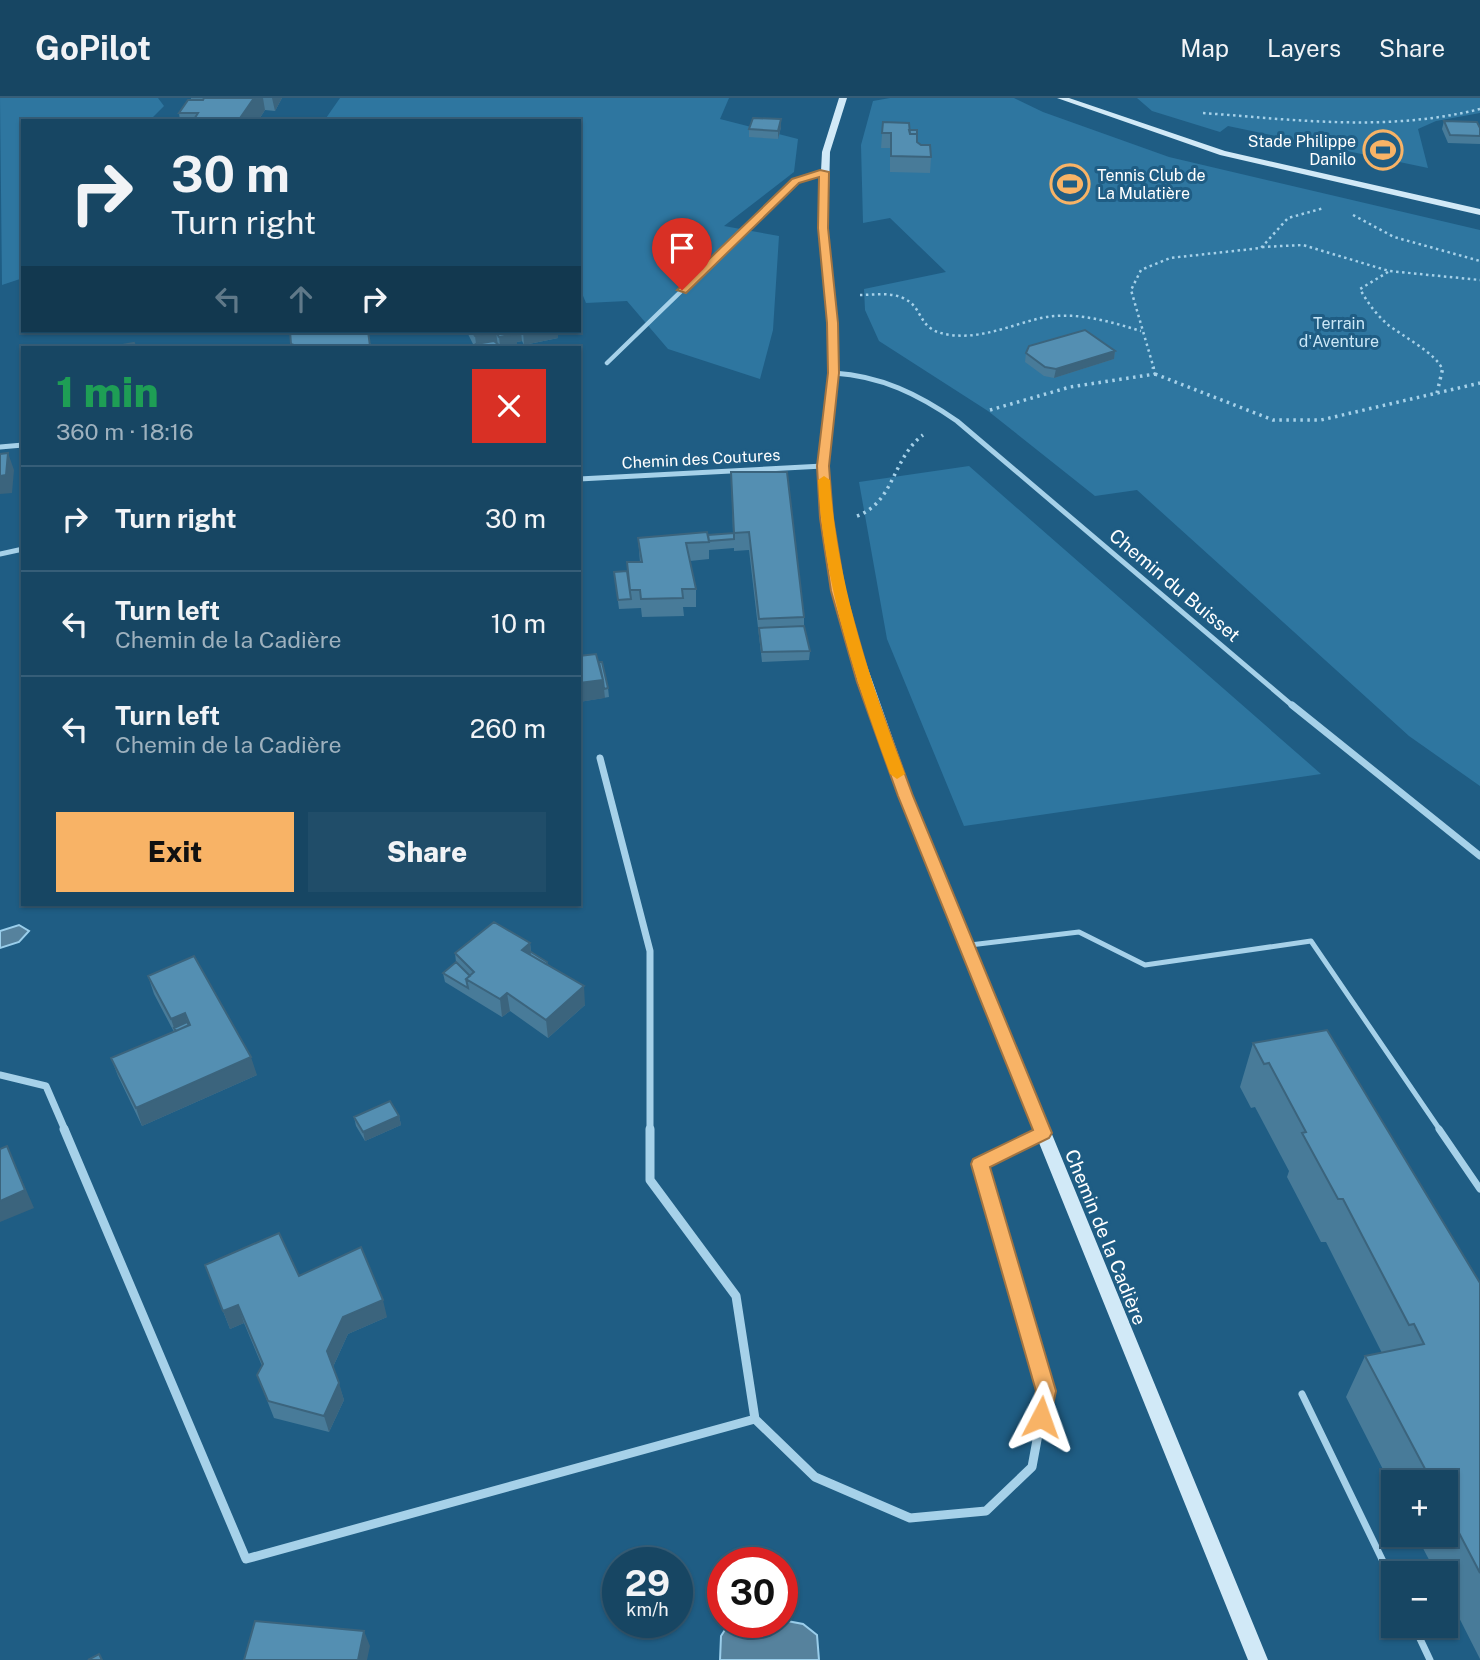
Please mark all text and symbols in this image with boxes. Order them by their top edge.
text: GoPilot [35,29,151,67]
text: Map [1180,34,1229,62]
text: Layers [1267,34,1341,62]
text: Share [1379,34,1445,62]
sports icon: Stade Philippe Danilo [1362,129,1404,171]
place label: Stade Philippe Danilo [1248,132,1356,169]
text: 30 m [171,145,290,203]
icon: right [56,147,147,238]
sports icon: Tennis Club de La Mulatière [1049,163,1091,205]
place label: Tennis Club de La Mulatière [1097,166,1206,203]
text: Turn right [171,204,316,241]
pin [652,218,712,290]
icon: arrive [663,229,701,267]
icon: left [209,280,247,318]
icon: ahead [282,280,320,318]
icon: right [355,280,393,318]
park label: Terrain d'Aventure [1299,314,1379,351]
text: 1 min [56,367,159,416]
button: close [472,369,546,443]
text: 360 m · 18:16 [56,418,194,445]
street label: Chemin des Coutures [621,445,781,473]
icon: right [56,500,94,538]
text: Turn right [115,503,237,534]
text: 30 m [485,503,546,534]
street label: Chemin du Buisset [1105,524,1245,646]
text: Turn left [115,595,220,626]
icon: left [56,605,94,643]
text: 10 m [491,608,546,639]
text: Chemin de la Cadière [115,626,342,653]
text: Turn left [115,700,220,731]
icon: left [56,710,94,748]
text: 260 m [470,713,546,744]
text: Chemin de la Cadière [115,731,342,758]
button: Exit [56,812,294,892]
button: Share [308,812,546,892]
street label: Chemin de la Cadière [1061,1146,1151,1328]
position arrow [1004,1380,1078,1454]
map controls [1381,1470,1458,1638]
button: + [1381,1470,1458,1547]
speed limit sign: 30 [707,1547,798,1638]
button: − [1381,1561,1458,1638]
text: 29 [625,1563,670,1604]
text: km/h [626,1599,669,1620]

